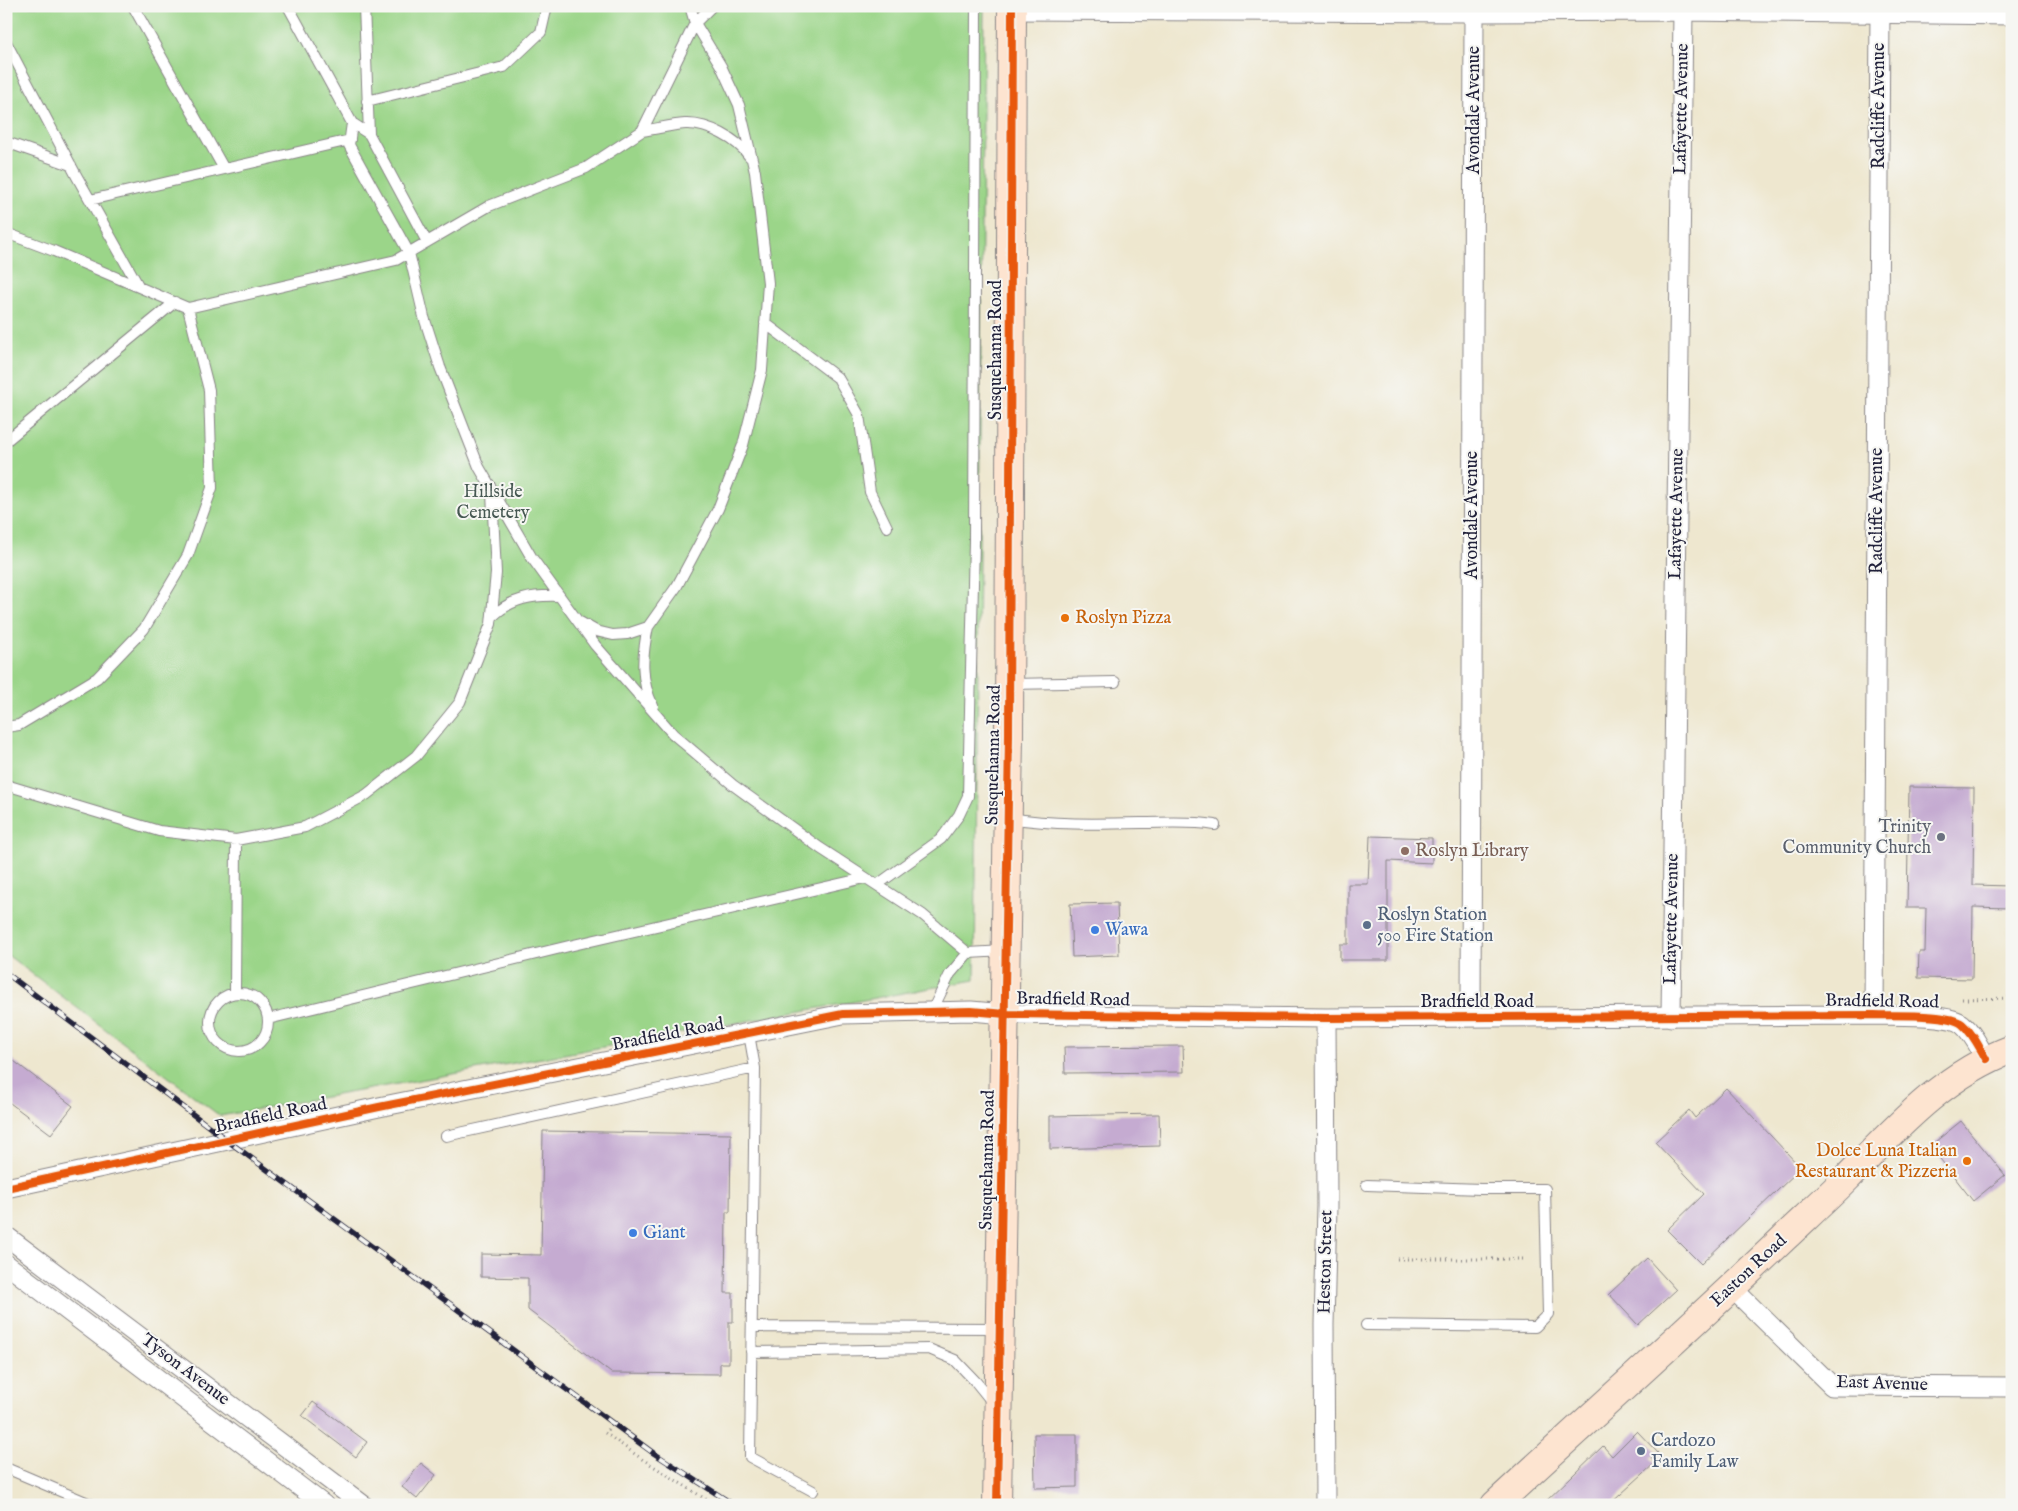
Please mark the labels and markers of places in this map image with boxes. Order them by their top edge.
place label: Roslyn Pizza [1075,607,1172,630]
marker: Roslyn Pizza [1059,612,1071,624]
place label: Trinity Community Church [1783,816,1931,860]
marker: Trinity Community Church [1935,831,1947,843]
place label: Roslyn Library [1415,840,1529,863]
marker: Roslyn Library [1399,845,1411,857]
place label: Roslyn Station 500 Fire Station [1377,904,1494,948]
place label: Wawa [1105,919,1148,942]
marker: Roslyn Station 500 Fire Station [1361,919,1373,931]
marker: Wawa [1089,924,1101,936]
place label: Dolce Luna Italian Restaurant & Pizzeria [1795,1140,1957,1184]
marker: Dolce Luna Italian Restaurant & Pizzeria [1961,1155,1973,1167]
place label: Giant [643,1222,686,1245]
marker: Giant [627,1227,639,1239]
place label: Cardozo Family Law [1651,1430,1739,1474]
marker: Cardozo Family Law [1635,1445,1647,1457]

